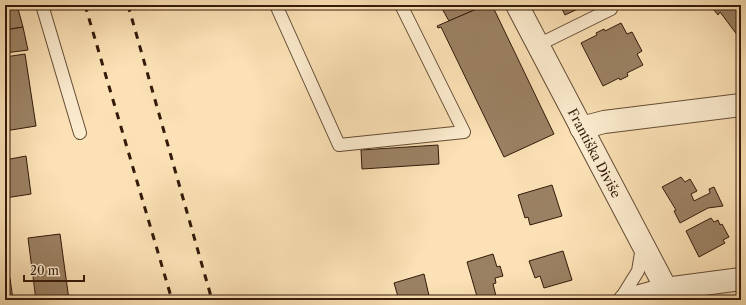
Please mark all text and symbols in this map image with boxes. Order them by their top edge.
street label: Františka Diviše [565,105,625,200]
scale bar [24,257,84,283]
text: 20 m [30,263,59,278]

